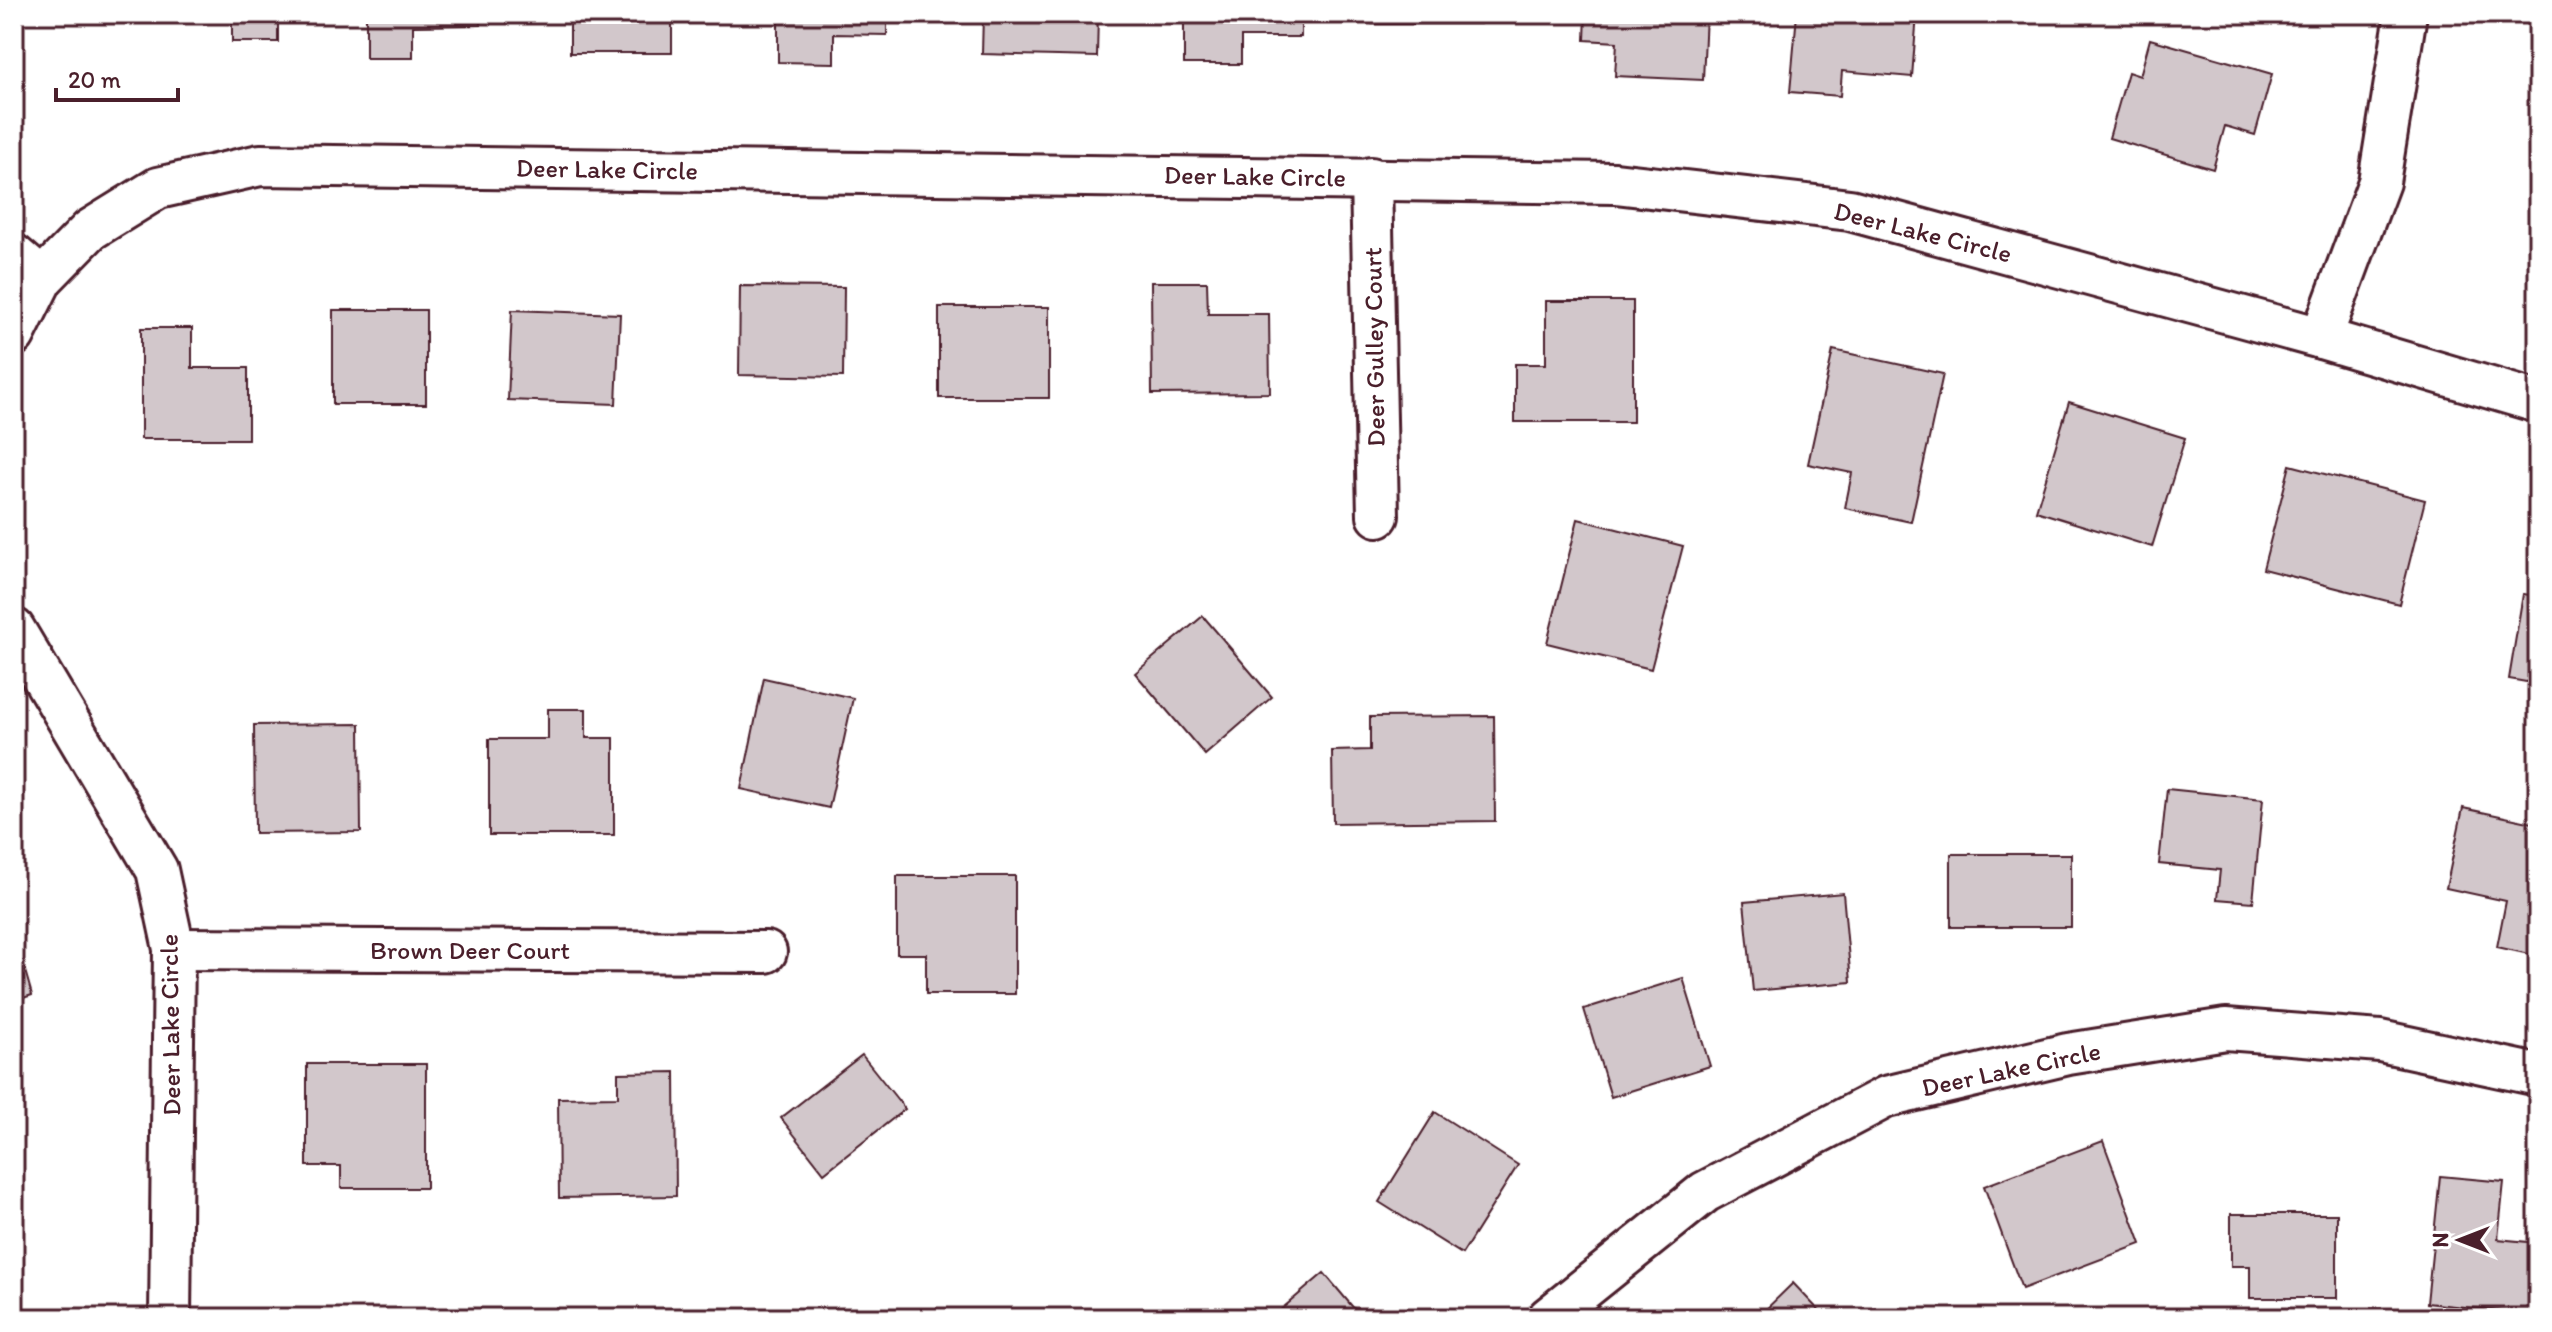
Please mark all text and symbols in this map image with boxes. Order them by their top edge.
scale bar [56,52,178,102]
text: 20 m [68,65,121,94]
street label: Deer Lake Circle [516,151,698,187]
street label: Deer Lake Circle [1164,158,1346,194]
street label: Deer Lake Circle [1831,194,2015,270]
street label: Deer Gulley Court [1356,247,1392,447]
street label: Deer Lake Circle [152,934,188,1116]
street label: Brown Deer Court [370,934,570,966]
street label: Deer Lake Circle [1919,1034,2103,1104]
north arrow [2420,1200,2500,1280]
text: N [2427,1233,2454,1247]

